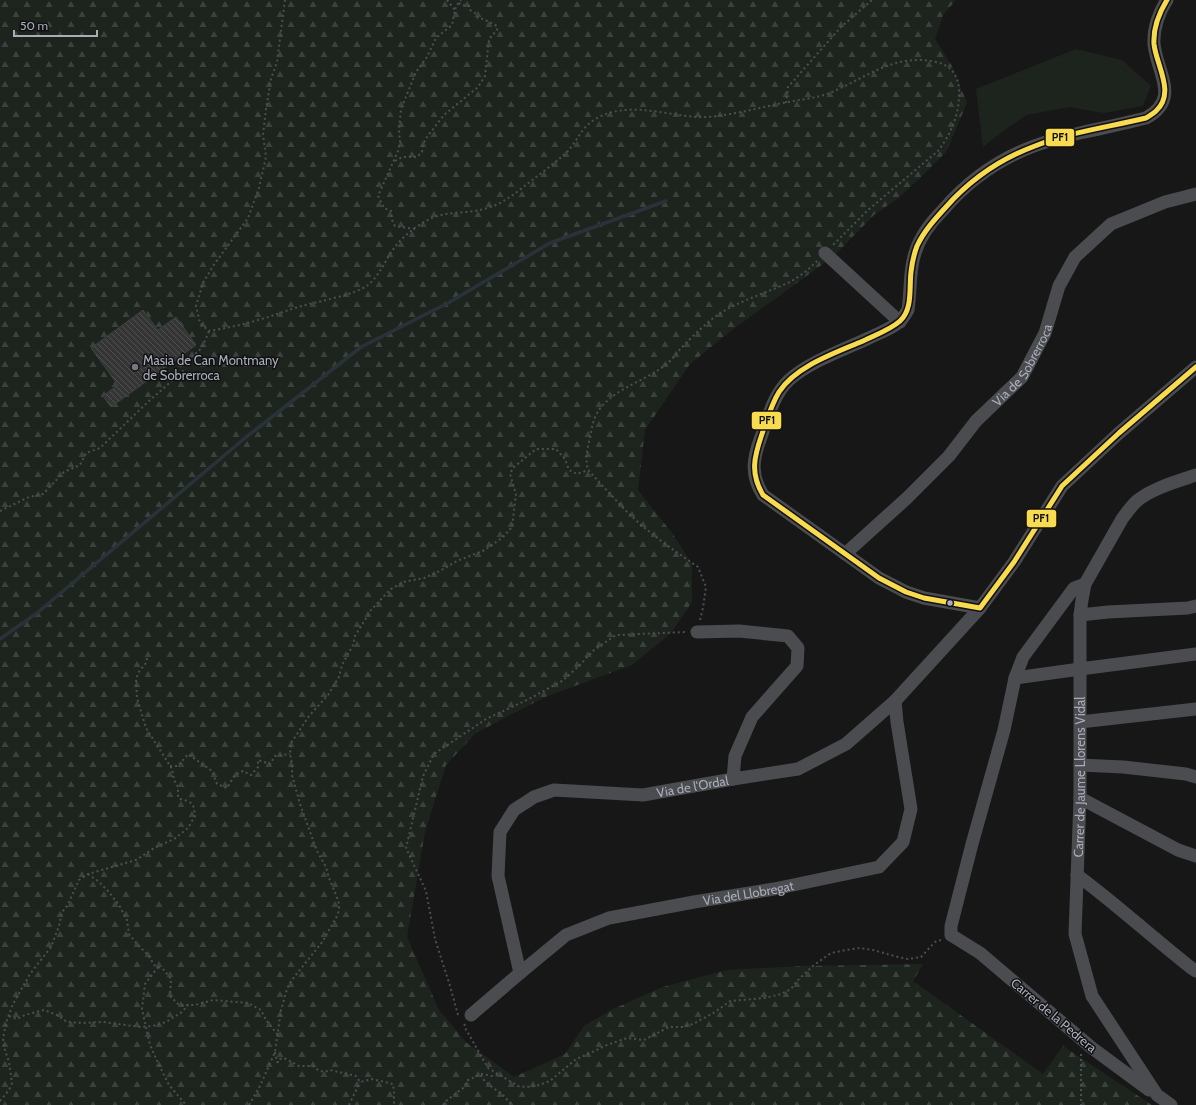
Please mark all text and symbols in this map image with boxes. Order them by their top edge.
scale bar [14,12,97,38]
text: 50 m [20,18,48,33]
line badge: PF1 [1045,128,1075,147]
text: PF1 [1052,130,1068,144]
street label: Via de Sobrerroca [989,321,1055,409]
place label: Masia de Can Montmany de Sobrerroca [143,352,279,383]
marker: Masia de Can Montmany de Sobrerroca [130,362,140,372]
line badge: PF1 [751,411,782,430]
text: PF1 [759,413,775,427]
line badge: PF1 [1026,509,1057,528]
text: PF1 [1033,511,1049,525]
unlabelled marker [945,598,955,608]
street label: Carrer de Jaume Llorens Vidal [1070,697,1088,858]
street label: Via de l'Ordal [655,772,730,800]
street label: Via del Llobregat [702,877,796,908]
street label: Carrer de la Pedrera [1008,974,1101,1056]

